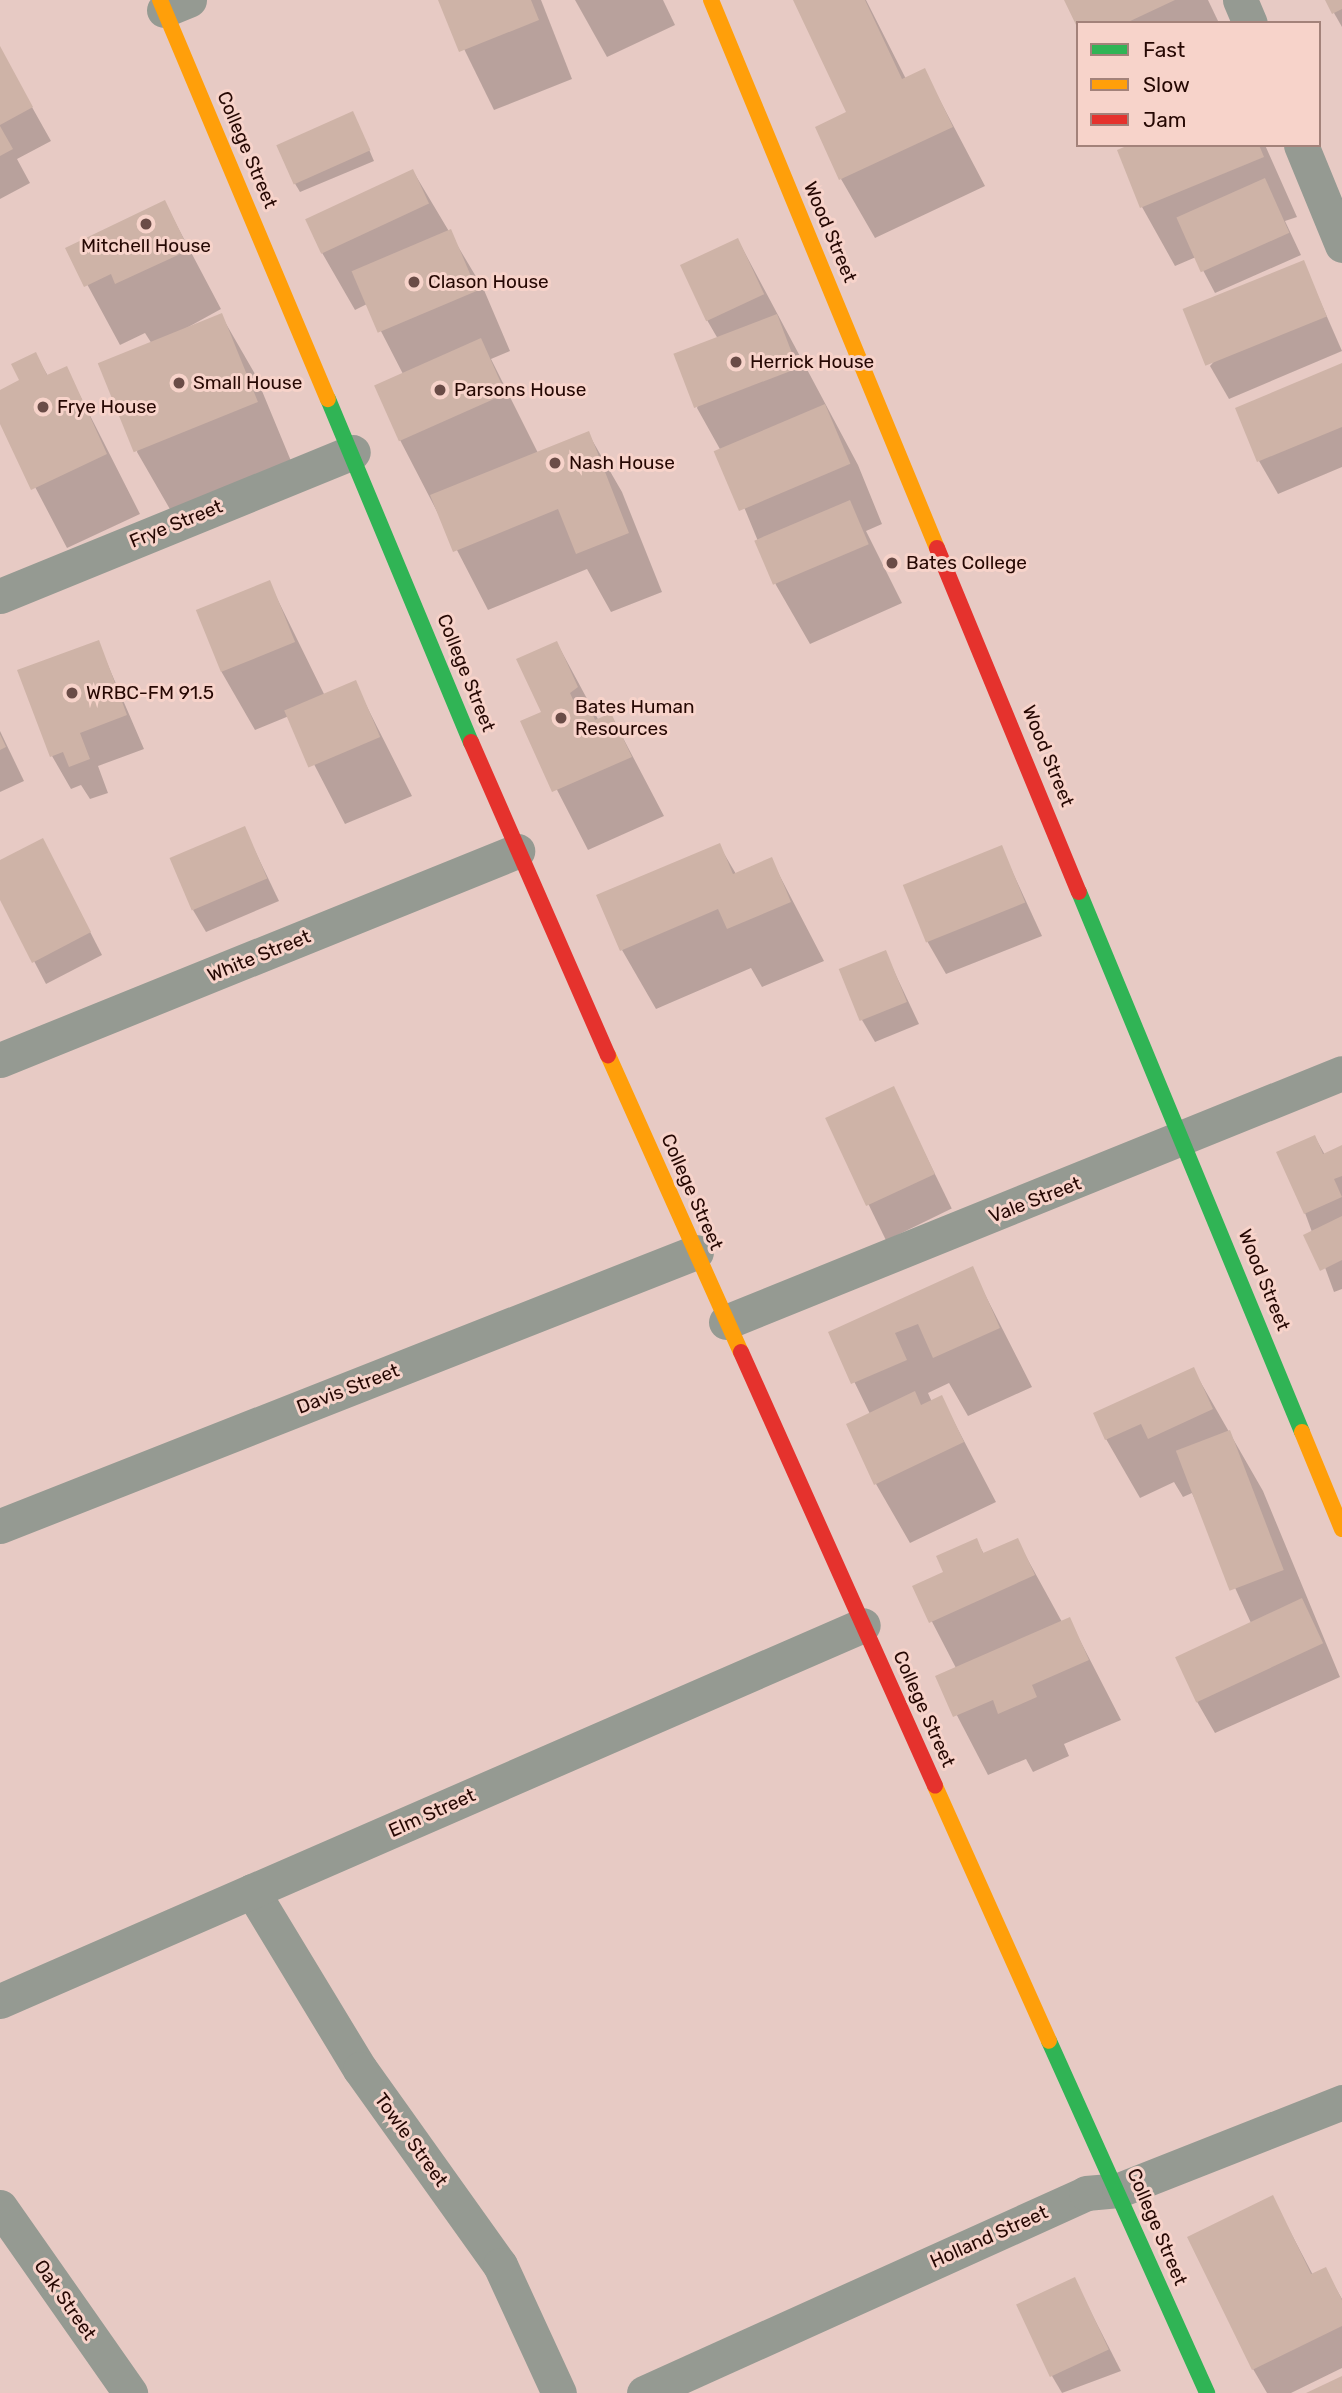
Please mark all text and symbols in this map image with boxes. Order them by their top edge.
legend [1076,21,1321,147]
text: Fast [1143,37,1185,62]
text: Slow [1143,72,1190,97]
street label: College Street [212,88,282,212]
text: Jam [1143,107,1187,132]
street label: Wood Street [798,178,862,286]
marker: Mitchell House [138,216,154,232]
place label: Mitchell House [81,235,211,257]
place label: Clason House [428,271,549,293]
marker: Clason House [406,274,422,290]
place label: Herrick House [750,351,874,373]
marker: Herrick House [728,354,744,370]
place label: Small House [193,372,302,394]
marker: Small House [171,375,187,391]
place label: Parsons House [454,379,586,401]
marker: Parsons House [432,382,448,398]
place label: Frye House [57,396,157,418]
marker: Frye House [35,399,51,415]
place label: Nash House [569,452,675,474]
marker: Nash House [547,455,563,471]
street label: Frye Street [126,495,226,553]
place label: Bates College [906,552,1027,574]
marker: Bates College [884,555,900,571]
street label: College Street [432,611,500,735]
place label: WRBC-FM 91.5 [86,682,214,704]
marker: WRBC-FM 91.5 [64,685,80,701]
place label: Bates Human Resources [575,696,694,740]
street label: Wood Street [1017,702,1079,810]
marker: Bates Human Resources [553,710,569,726]
street label: White Street [204,925,314,987]
street label: College Street [656,1130,728,1254]
street label: Vale Street [986,1172,1084,1228]
street label: Wood Street [1233,1226,1295,1334]
street label: Davis Street [294,1359,402,1419]
street label: College Street [888,1647,960,1771]
street label: Elm Street [385,1784,479,1842]
street label: Towle Street [369,2089,453,2191]
street label: College Street [1122,2165,1192,2289]
street label: Holland Street [927,2201,1051,2273]
street label: Oak Street [29,2255,101,2345]

